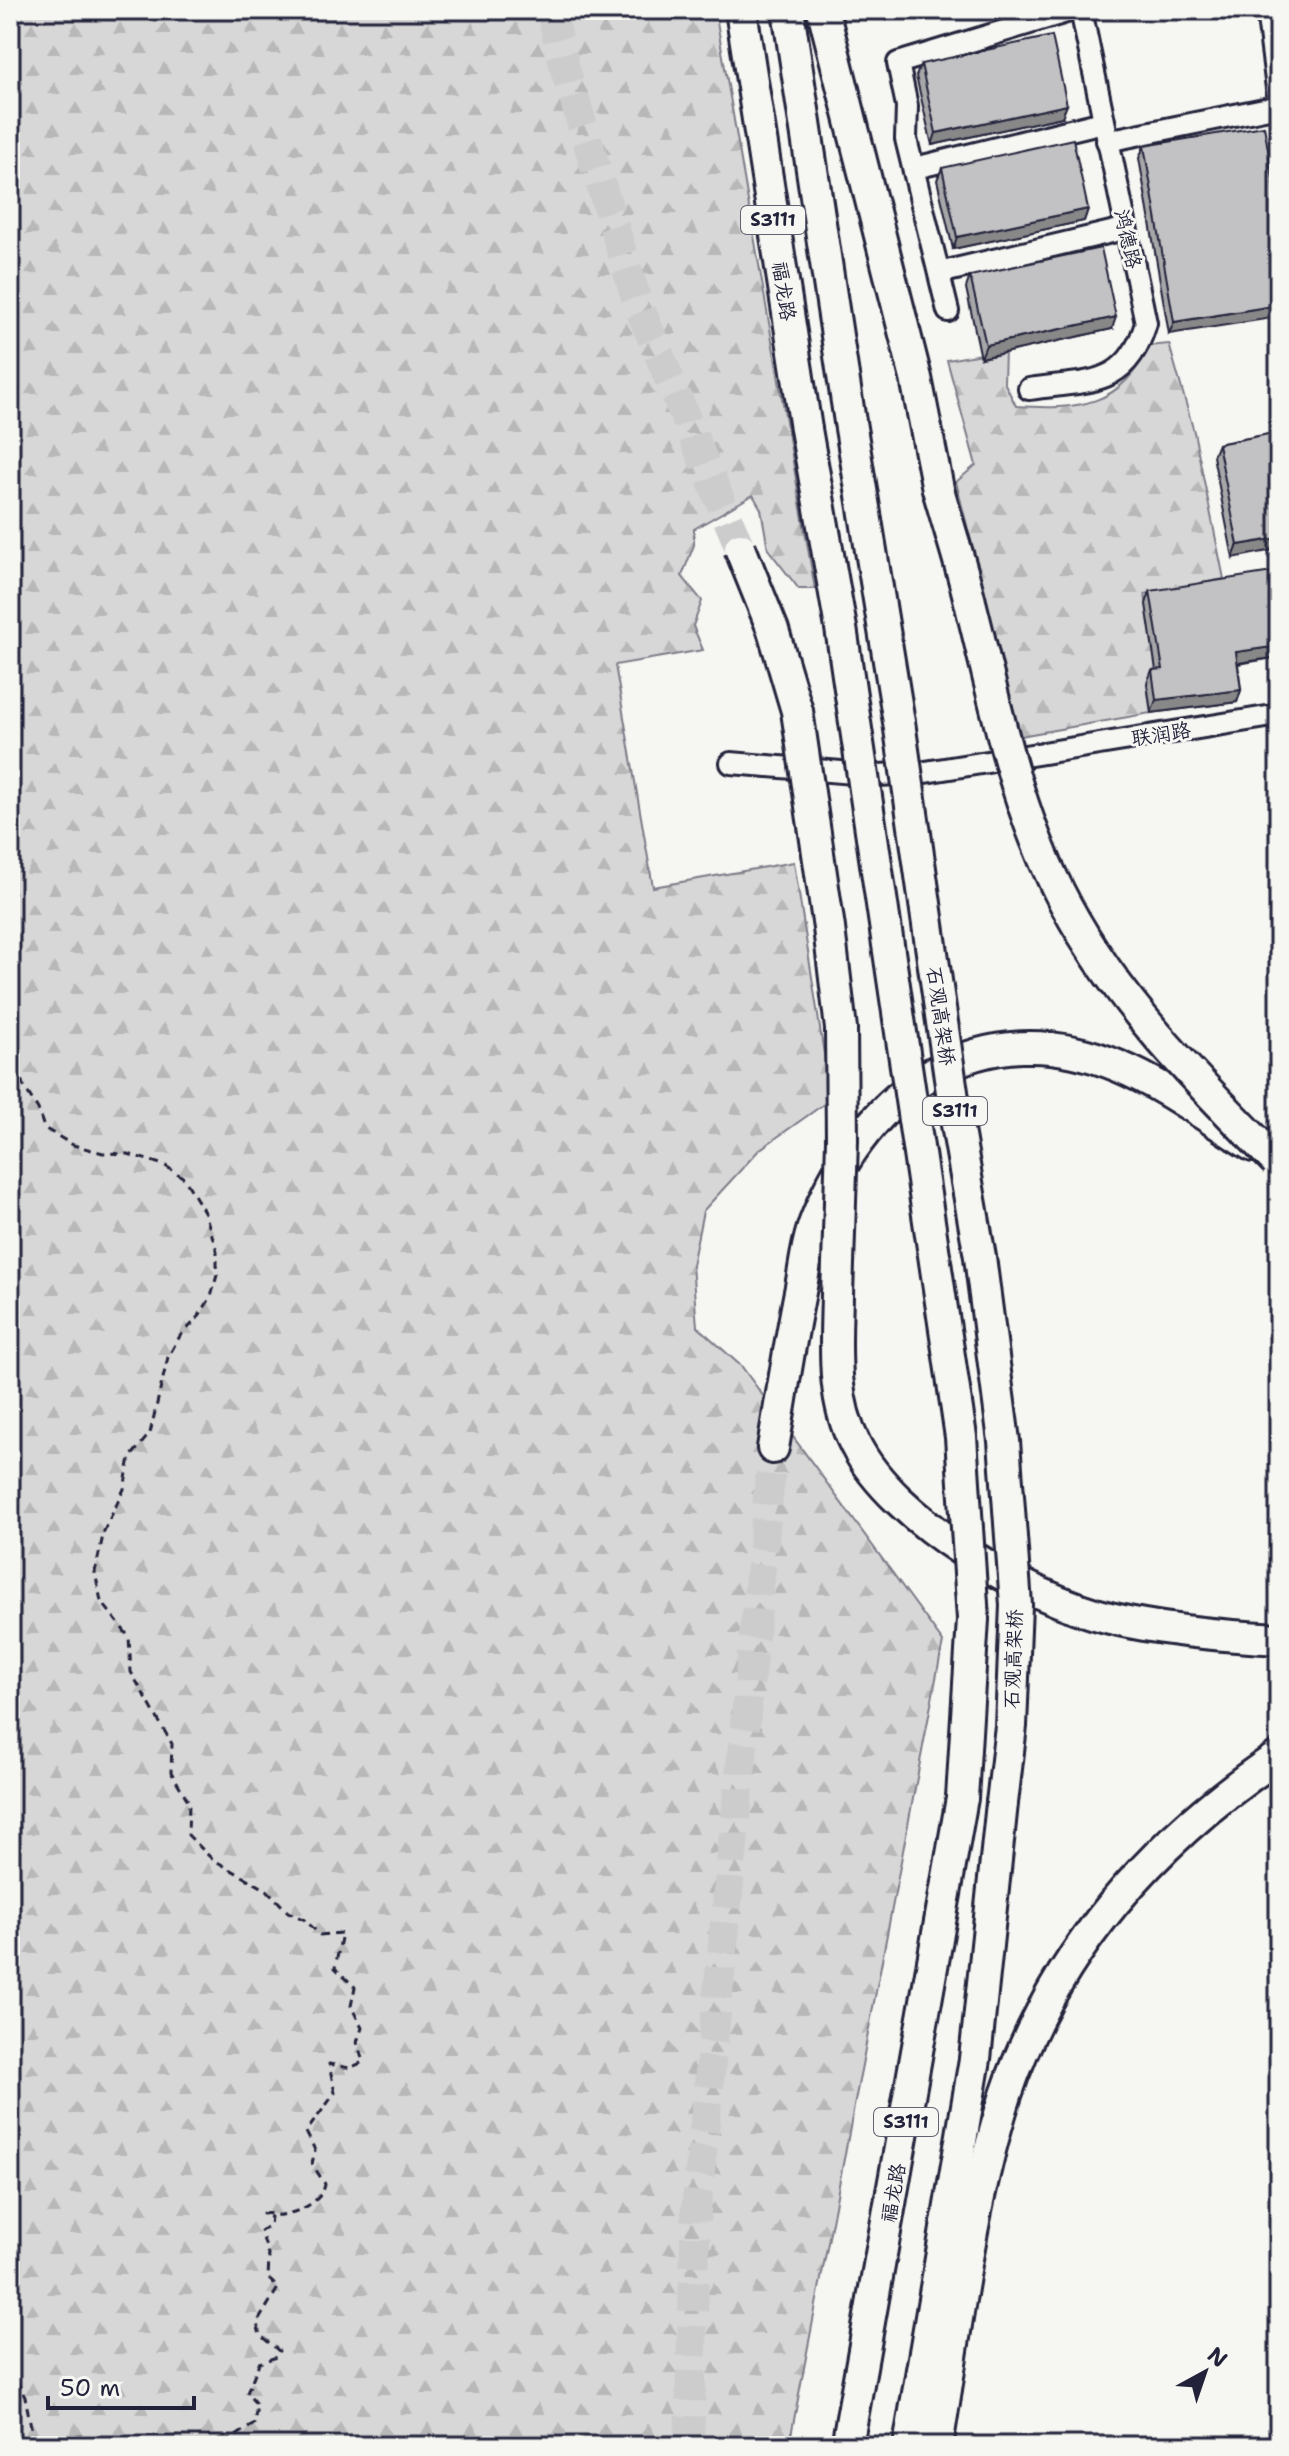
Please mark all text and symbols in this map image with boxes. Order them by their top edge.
road number: S3111 [741,206,805,234]
street label: 鸿德路 [1109,207,1148,272]
street label: 福龙路 [766,259,802,324]
street label: 联润路 [1129,716,1194,752]
street label: 石观高架桥 [921,965,961,1067]
road number: S3111 [923,1097,987,1125]
street label: 石观高架桥 [998,1609,1028,1709]
road number: S3111 [874,2108,938,2136]
street label: 福龙路 [875,2160,911,2225]
north arrow [1165,2332,1245,2412]
text: N [1202,2340,1234,2374]
scale bar [48,2360,194,2410]
text: 50 m [60,2372,120,2404]

